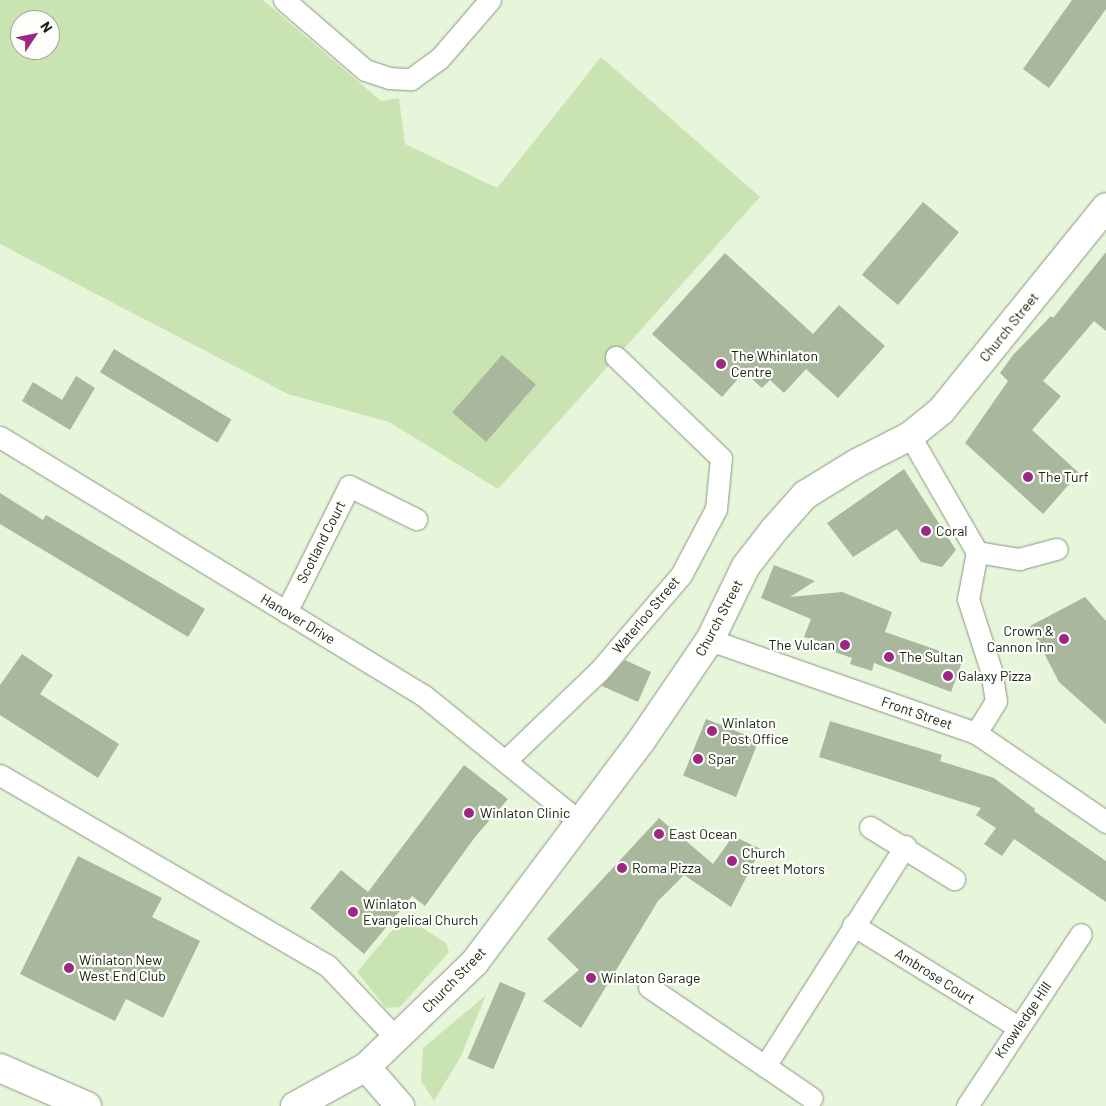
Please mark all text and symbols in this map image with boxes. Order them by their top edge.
north arrow [10,10,60,60]
text: N [37,18,57,36]
street label: Church Street [976,289,1042,365]
place label: The Whinlaton Centre [731,348,818,381]
marker: The Whinlaton Centre [715,358,727,370]
place label: The Turf [1038,469,1089,485]
marker: The Turf [1022,471,1034,483]
street label: Scotland Court [293,498,349,586]
place label: Coral [936,523,968,539]
marker: Coral [920,525,932,537]
street label: Waterloo Street [609,573,683,657]
street label: Church Street [692,577,746,659]
street label: Hanover Drive [258,590,338,648]
place label: Crown & Cannon Inn [987,623,1054,656]
marker: Crown & Cannon Inn [1058,633,1070,645]
place label: The Vulcan [768,637,835,653]
marker: The Vulcan [839,639,851,651]
place label: The Sultan [899,649,963,665]
marker: The Sultan [883,651,895,663]
place label: Galaxy Pizza [958,668,1031,684]
marker: Galaxy Pizza [942,670,954,682]
street label: Front Street [879,693,955,733]
place label: Winlaton Post Office [722,715,789,748]
marker: Winlaton Post Office [706,725,718,737]
place label: Spar [708,751,736,767]
marker: Spar [692,753,704,765]
place label: Winlaton Clinic [480,805,570,821]
marker: Winlaton Clinic [462,806,476,820]
place label: East Ocean [669,826,737,842]
marker: East Ocean [653,828,665,840]
place label: Church Street Motors [742,845,825,878]
marker: Church Street Motors [726,855,738,867]
place label: Roma Pizza [632,860,701,876]
marker: Roma Pizza [616,862,628,874]
place label: Winlaton Evangelical Church [363,896,478,929]
marker: Winlaton Evangelical Church [347,906,359,918]
street label: Church Street [419,944,489,1016]
street label: Ambrose Court [892,945,978,1007]
place label: Winlaton New West End Club [79,952,166,984]
marker: Winlaton New West End Club [63,962,75,974]
place label: Winlaton Garage [601,970,700,986]
marker: Winlaton Garage [585,972,597,984]
street label: Knowledge Hill [991,979,1055,1061]

